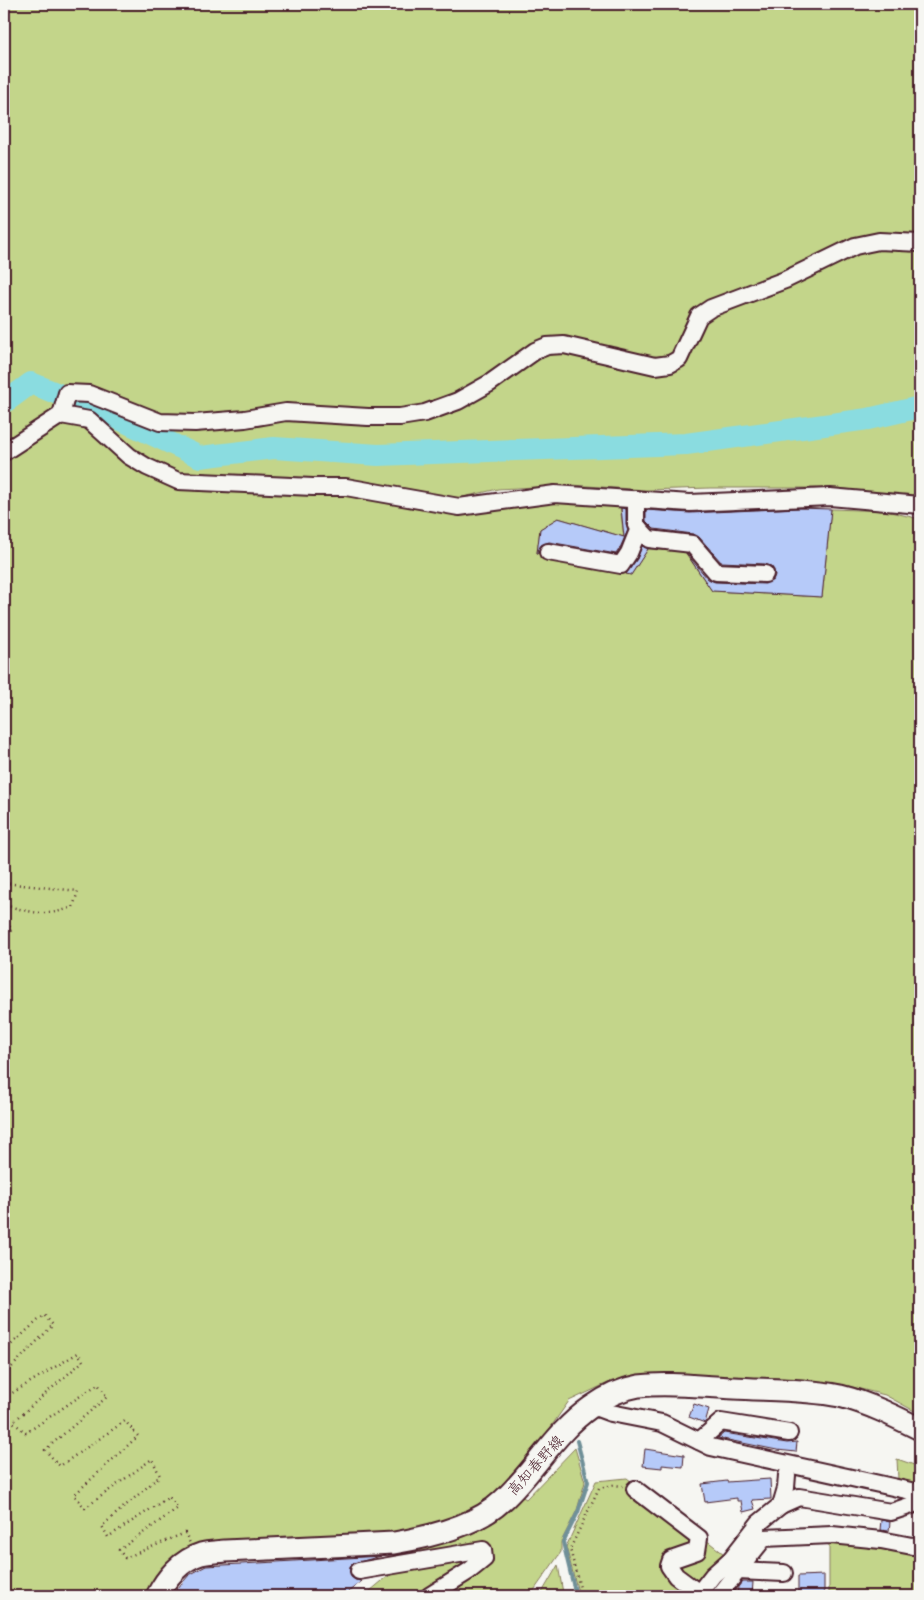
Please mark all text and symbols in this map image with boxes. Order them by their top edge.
street label: 高知春野線 [502,1430,568,1500]

